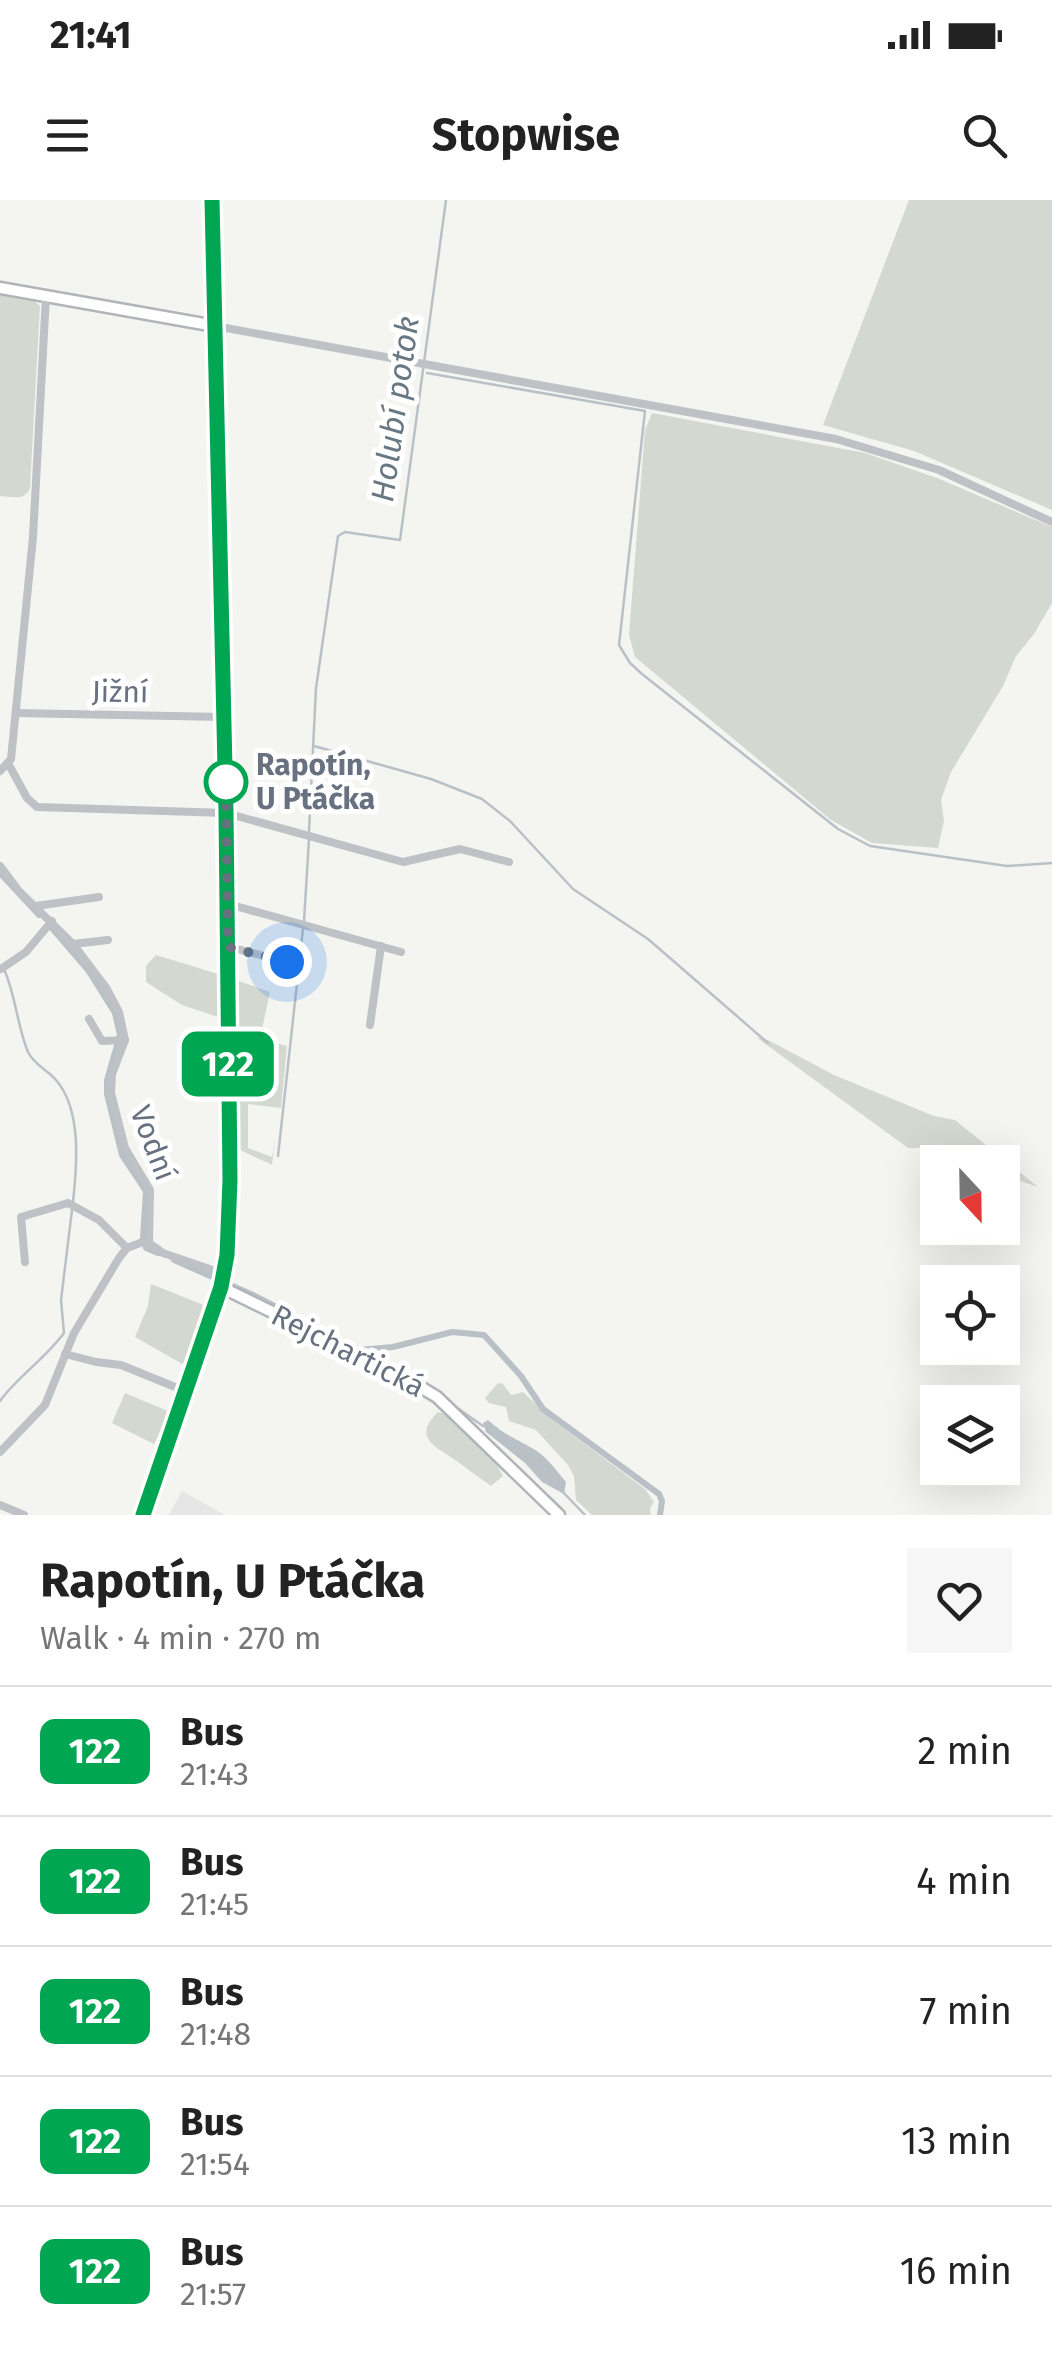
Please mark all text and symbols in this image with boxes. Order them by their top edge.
text: 21:41 [50,12,132,58]
icon: menu [40,108,95,163]
text: Stopwise [432,108,620,162]
icon: search [957,108,1012,163]
water label: Holubí potok [363,314,427,504]
street label: Jižní [91,674,149,710]
place label: Rapotín, U Ptáčka [256,747,375,817]
marker: Rapotín, U Ptáčka [205,761,247,803]
your location [262,937,312,987]
line badge: 122 [170,1032,286,1096]
text: 122 [202,1043,254,1085]
street label: Vodní [122,1100,184,1186]
north arrow [920,1145,1020,1245]
map controls [920,1145,1020,1485]
button: locate [920,1265,1020,1365]
street label: Rejchartická [265,1297,431,1405]
button: layers [920,1385,1020,1485]
button: heart [907,1548,1012,1653]
text: Rapotín, U Ptáčka [40,1552,425,1610]
text: Walk · 4 min · 270 m [40,1619,321,1657]
text: Bus [180,1709,244,1755]
text: 2 min [918,1728,1012,1774]
text: 122 [69,1730,121,1772]
text: 21:43 [180,1755,249,1793]
text: Bus [180,1839,244,1885]
text: 4 min [916,1858,1012,1904]
text: 122 [69,1860,121,1902]
text: 21:45 [180,1885,249,1923]
text: Bus [180,1969,244,2015]
text: 7 min [920,1988,1012,2034]
text: 122 [69,1990,121,2032]
text: 21:48 [180,2015,251,2053]
text: Bus [180,2099,244,2145]
text: 13 min [901,2118,1012,2164]
text: 122 [69,2120,121,2162]
text: 21:54 [180,2145,250,2183]
text: Bus [180,2229,244,2275]
text: 16 min [900,2248,1012,2294]
text: 122 [69,2250,121,2292]
text: 21:57 [180,2275,246,2313]

